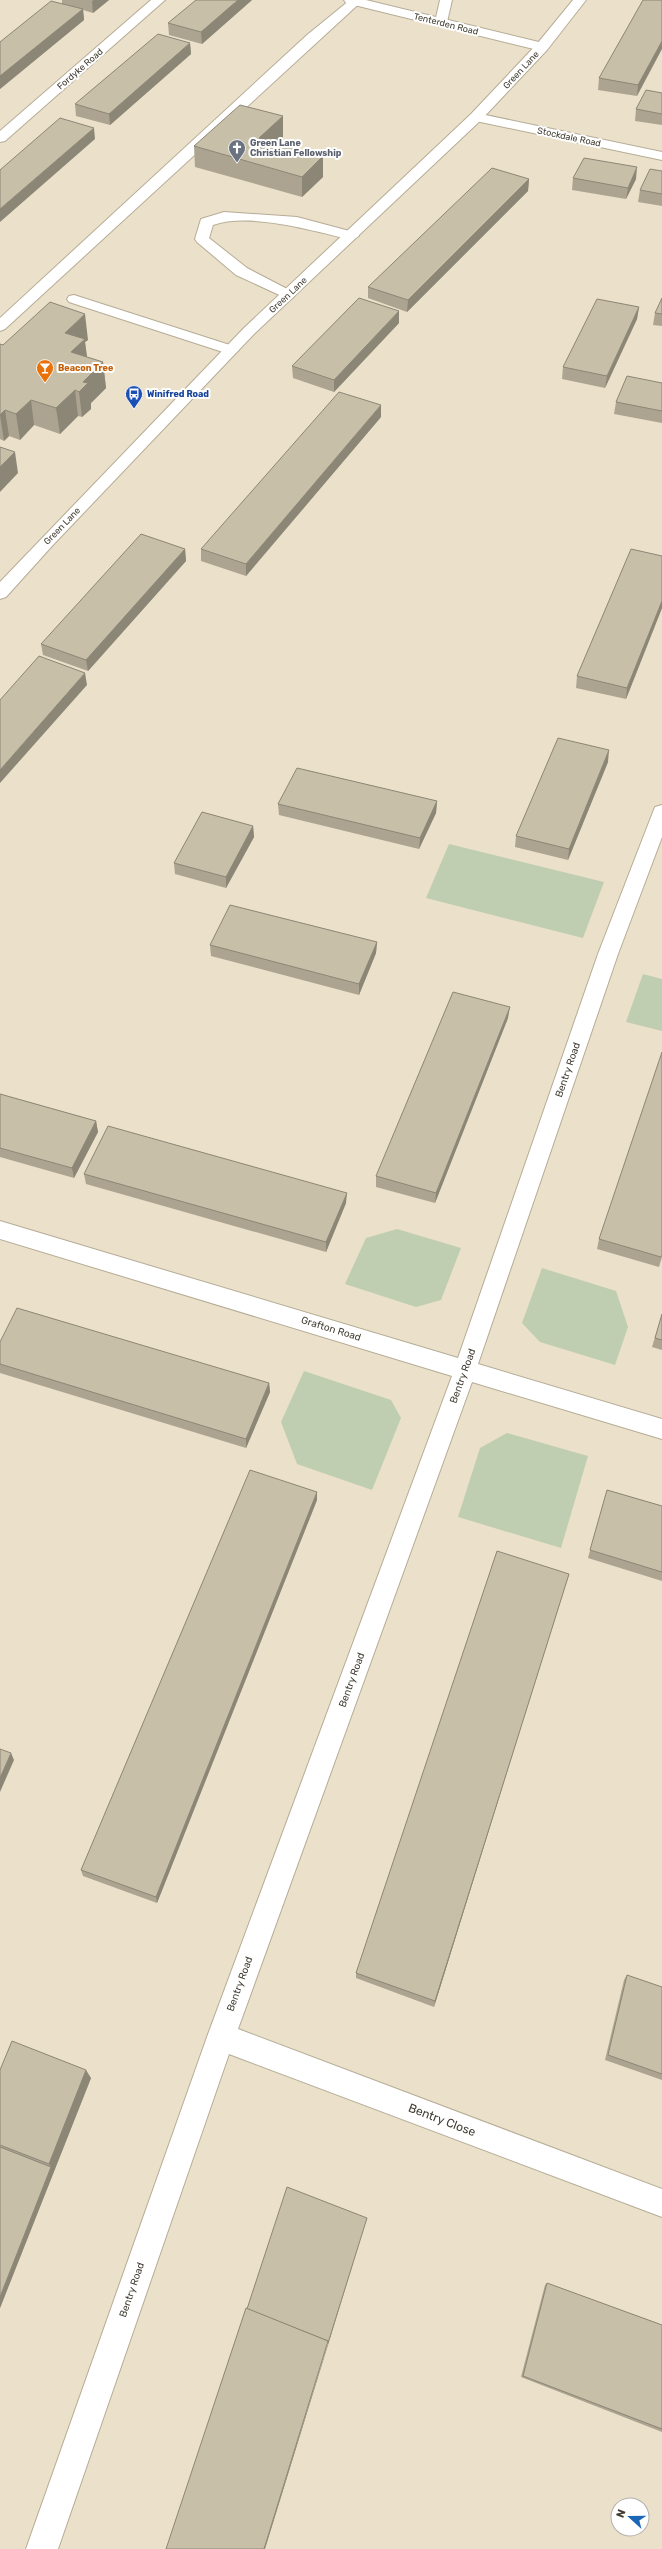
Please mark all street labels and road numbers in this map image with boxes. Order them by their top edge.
street label: Tenterden Road [413,11,479,37]
street label: Fordyke Road [55,47,105,91]
street label: Green Lane [501,49,541,91]
street label: Stockdale Road [536,125,602,149]
street label: Green Lane [267,275,309,315]
street label: Green Lane [42,505,82,547]
street label: Bentry Road [553,1041,583,1099]
street label: Grafton Road [300,1314,362,1344]
street label: Bentry Road [448,1347,478,1405]
street label: Bentry Road [337,1651,367,1709]
street label: Bentry Road [225,1955,255,2013]
street label: Bentry Close [406,2101,478,2139]
street label: Bentry Road [117,2261,147,2319]

